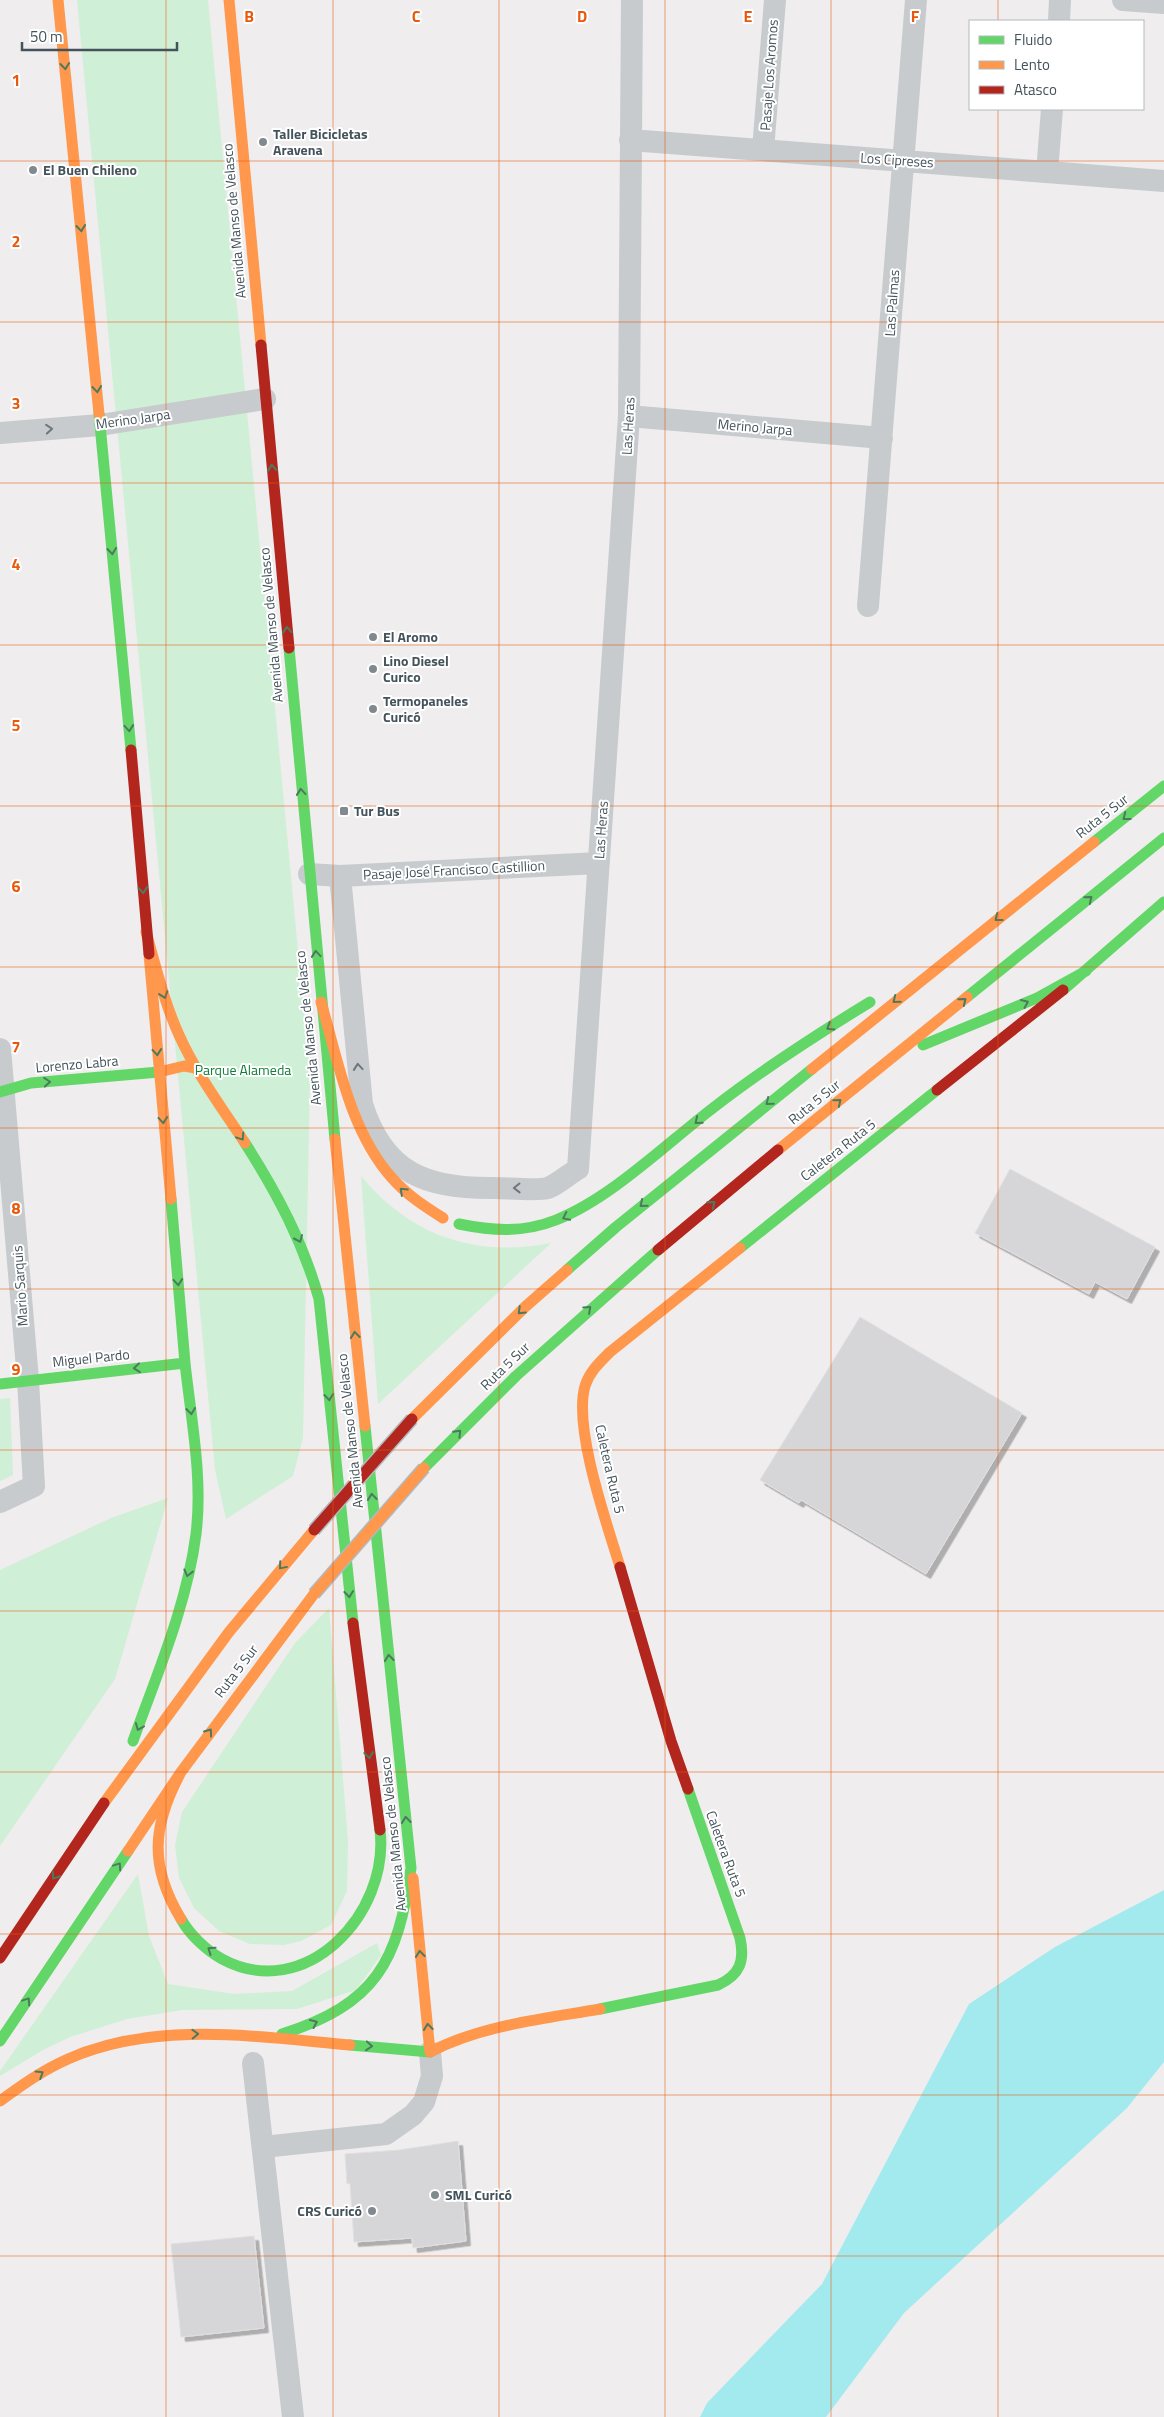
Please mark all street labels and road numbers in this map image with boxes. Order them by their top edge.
street label: Pasaje Los Aromos [754,19,783,131]
street label: Avenida Manso de Velasco [216,143,251,299]
street label: Los Cipreses [860,146,934,173]
street label: Las Palmas [879,269,904,337]
street label: Las Heras [615,396,640,456]
street label: Merino Jarpa [94,403,172,434]
street label: Merino Jarpa [717,413,793,440]
street label: Avenida Manso de Velasco [253,547,288,703]
street label: Ruta 5 Sur [1071,788,1133,843]
street label: Las Heras [588,800,613,860]
street label: Pasaje José Francisco Castillion [362,854,546,885]
street label: Avenida Manso de Velasco [289,950,326,1107]
street label: Lorenzo Labra [35,1049,119,1078]
street label: Ruta 5 Sur [783,1074,844,1129]
street label: Caletera Ruta 5 [795,1113,880,1186]
street label: Mario Sarquis [6,1245,33,1327]
street label: Ruta 5 Sur [475,1337,534,1395]
street label: Miguel Pardo [51,1343,131,1372]
street label: Avenida Manso de Velasco [331,1353,368,1510]
street label: Caletera Ruta 5 [590,1422,631,1516]
street label: Ruta 5 Sur [209,1640,263,1702]
street label: Avenida Manso de Velasco [374,1756,411,1913]
street label: Caletera Ruta 5 [701,1808,752,1900]

